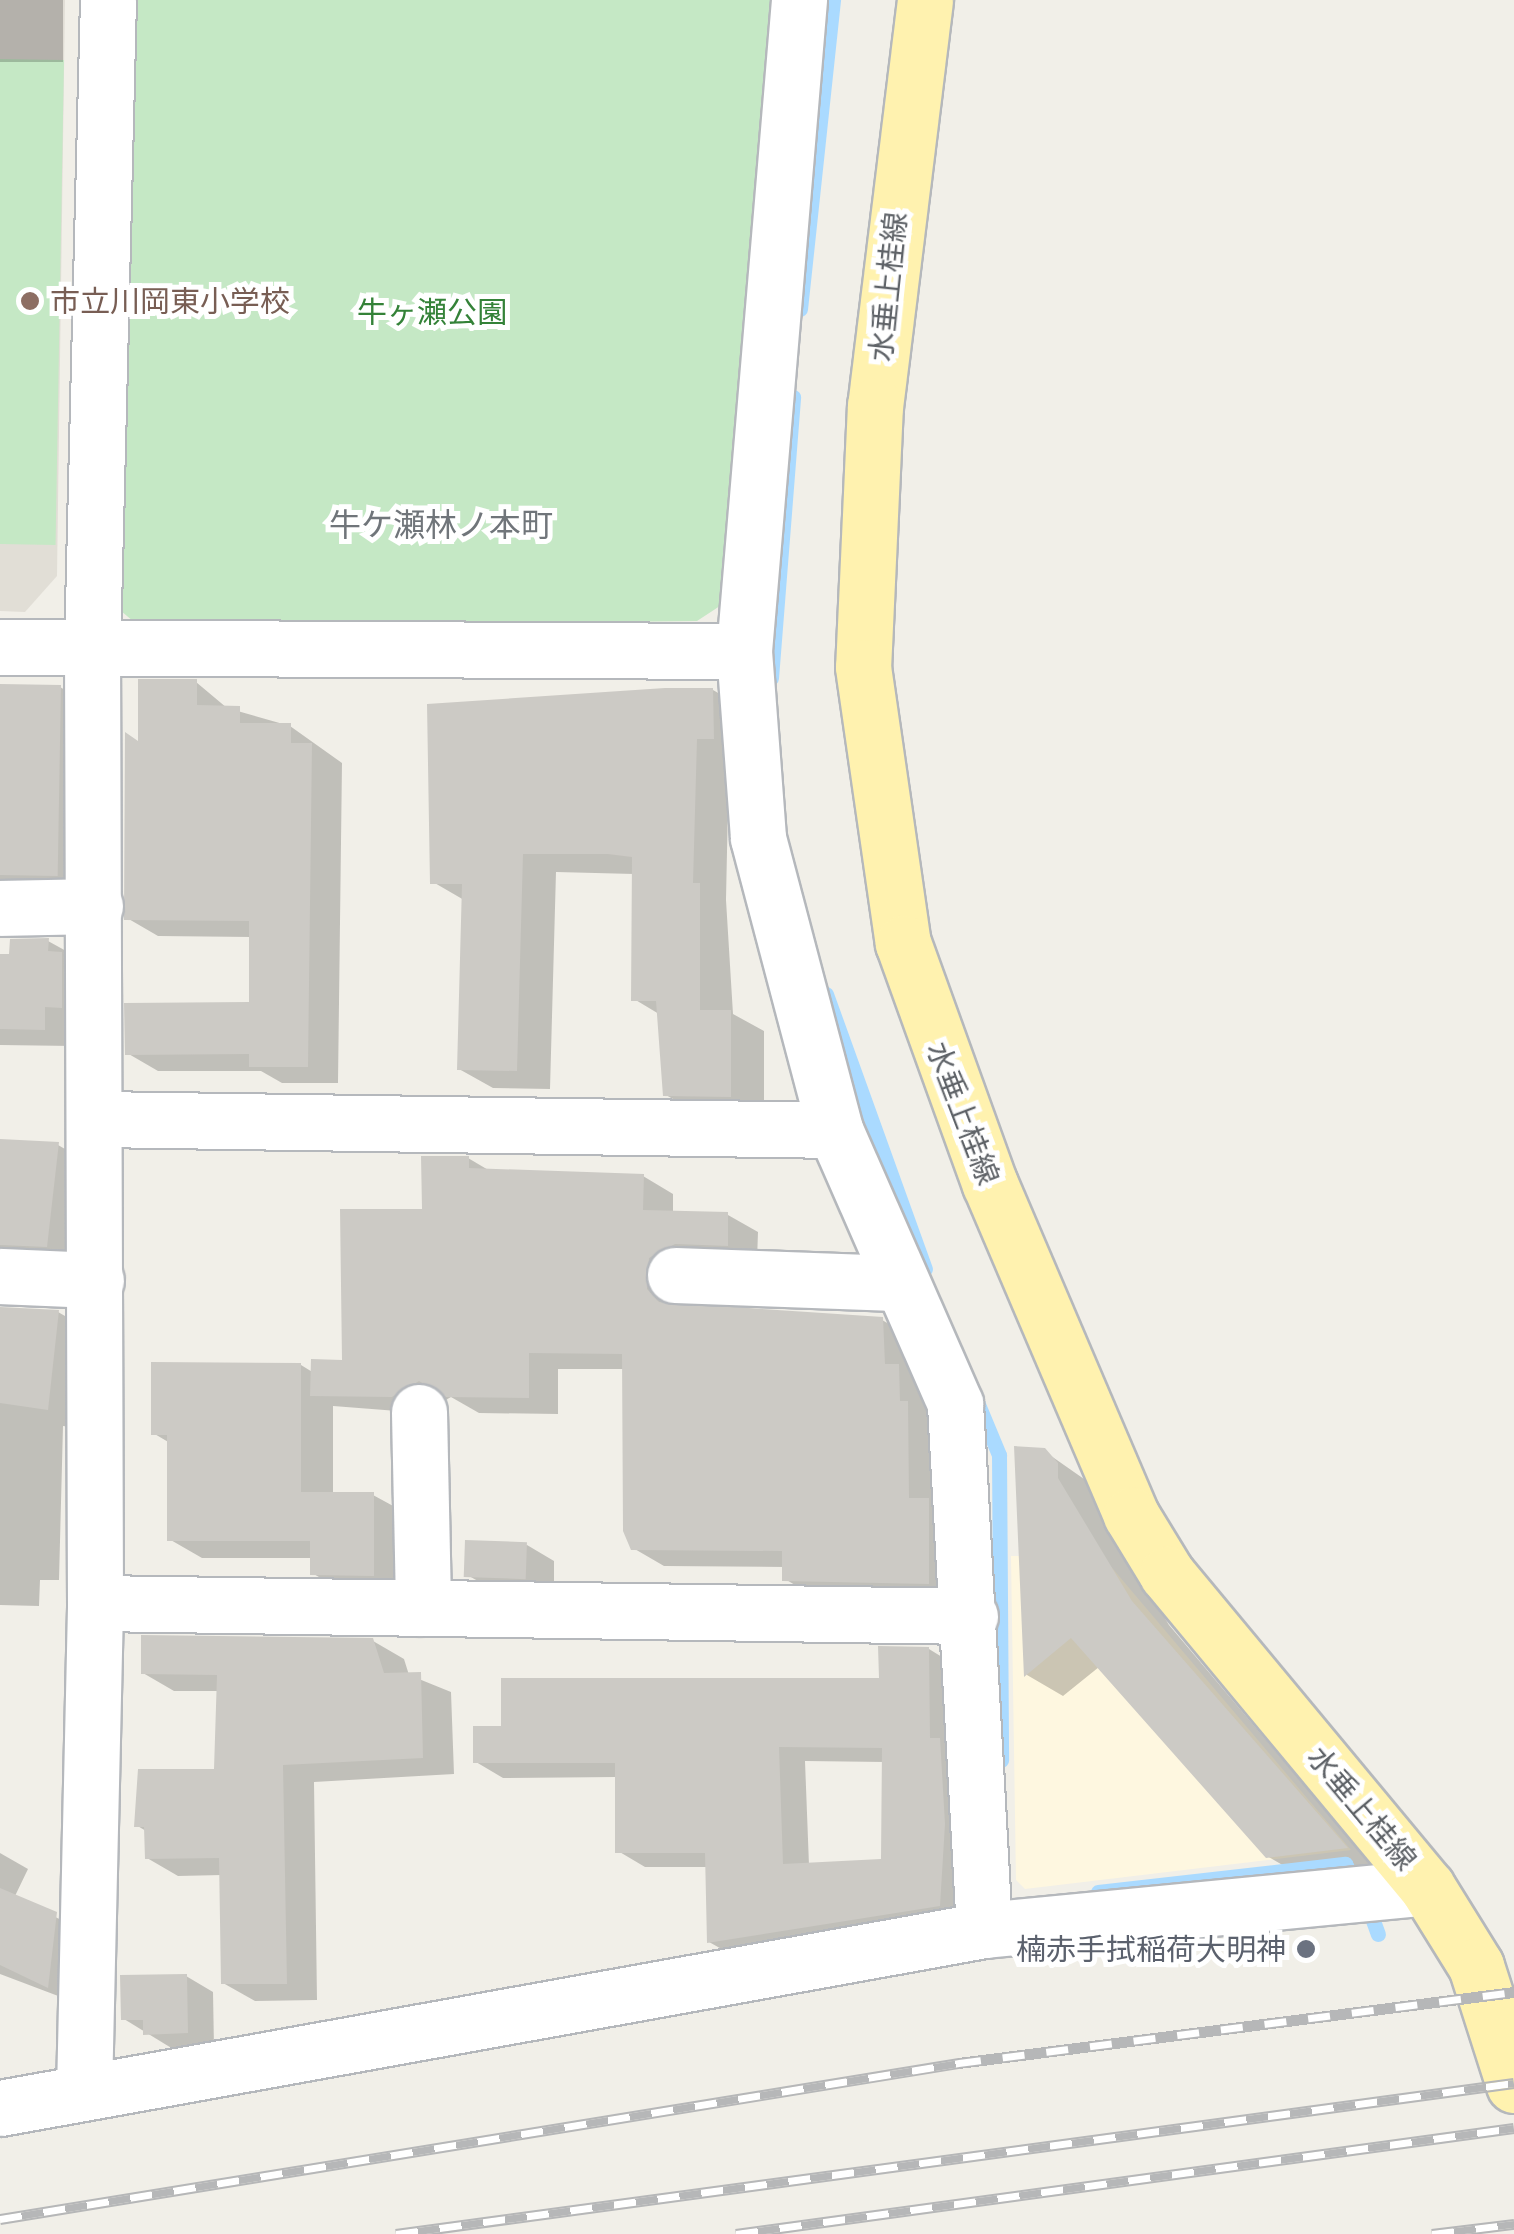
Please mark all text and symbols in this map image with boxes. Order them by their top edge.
street label: 水垂上桂線 [862,211,914,363]
place label: 市立川岡東小学校 [50,283,290,319]
marker: 市立川岡東小学校 [19,290,41,312]
park label: 牛ヶ瀬公園 [357,294,507,330]
district label: 牛ケ瀬林ノ本町 [329,505,553,543]
street label: 水垂上桂線 [919,1037,1007,1189]
street label: 水垂上桂線 [1300,1739,1424,1877]
place label: 楠赤手拭稲荷大明神 [1016,1931,1286,1967]
marker: 楠赤手拭稲荷大明神 [1295,1938,1317,1960]

